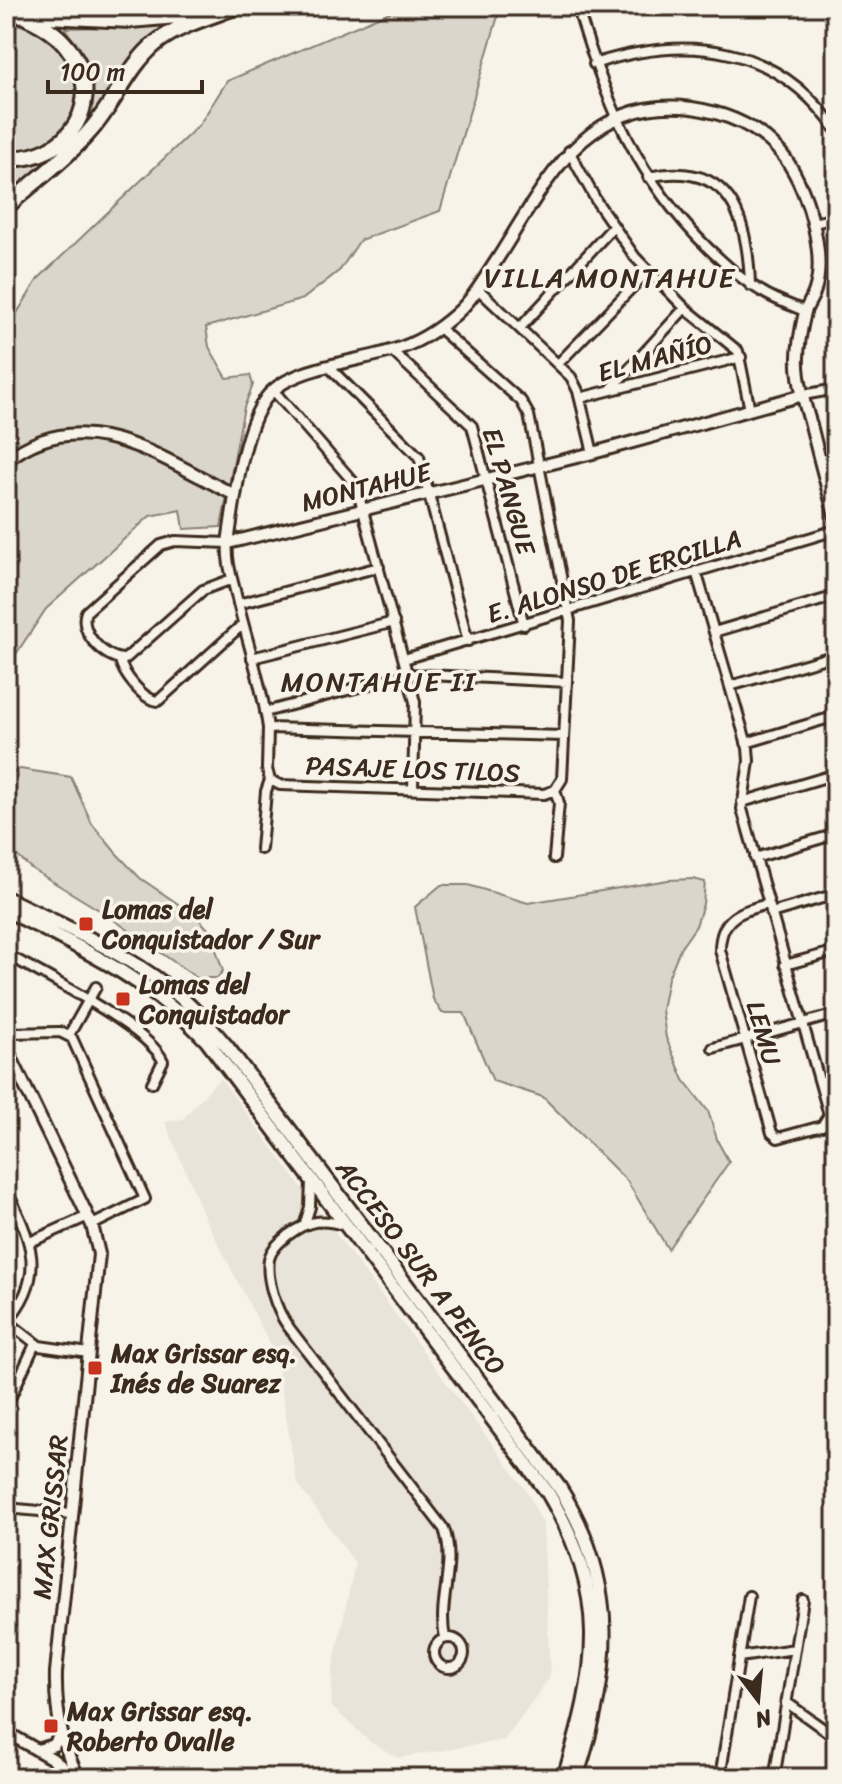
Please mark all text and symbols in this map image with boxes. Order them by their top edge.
scale bar [48,44,202,94]
text: 100 m [60,51,125,93]
district label: VILLA MONTAHUE [484,253,736,302]
street label: EL MAÑÍO [592,321,718,395]
street label: EL PANGUE [469,422,550,562]
street label: MONTAHUE [296,448,437,525]
street label: E. ALONSO DE ERCILLA [481,515,747,637]
district label: MONTAHUE II [281,657,477,706]
street label: PASAJE LOS TILOS [305,742,521,796]
place label: Lomas del Conquistador / Sur [101,886,322,962]
marker: Lomas del Conquistador / Sur [77,915,95,933]
place label: Lomas del Conquistador [138,961,291,1037]
marker: Lomas del Conquistador [114,990,132,1008]
street label: LEMU [733,995,795,1071]
street label: ACCESO SUR A PENCO [323,1148,518,1385]
place label: Max Grissar esq. Inés de Suarez [109,1330,297,1406]
marker: Max Grissar esq. Inés de Suarez [86,1359,104,1377]
street label: MAX GRISSAR [18,1432,82,1601]
north arrow [718,1660,798,1740]
place label: Max Grissar esq. Roberto Ovalle [66,1688,253,1764]
text: N [750,1698,777,1740]
marker: Max Grissar esq. Roberto Ovalle [42,1717,60,1735]

